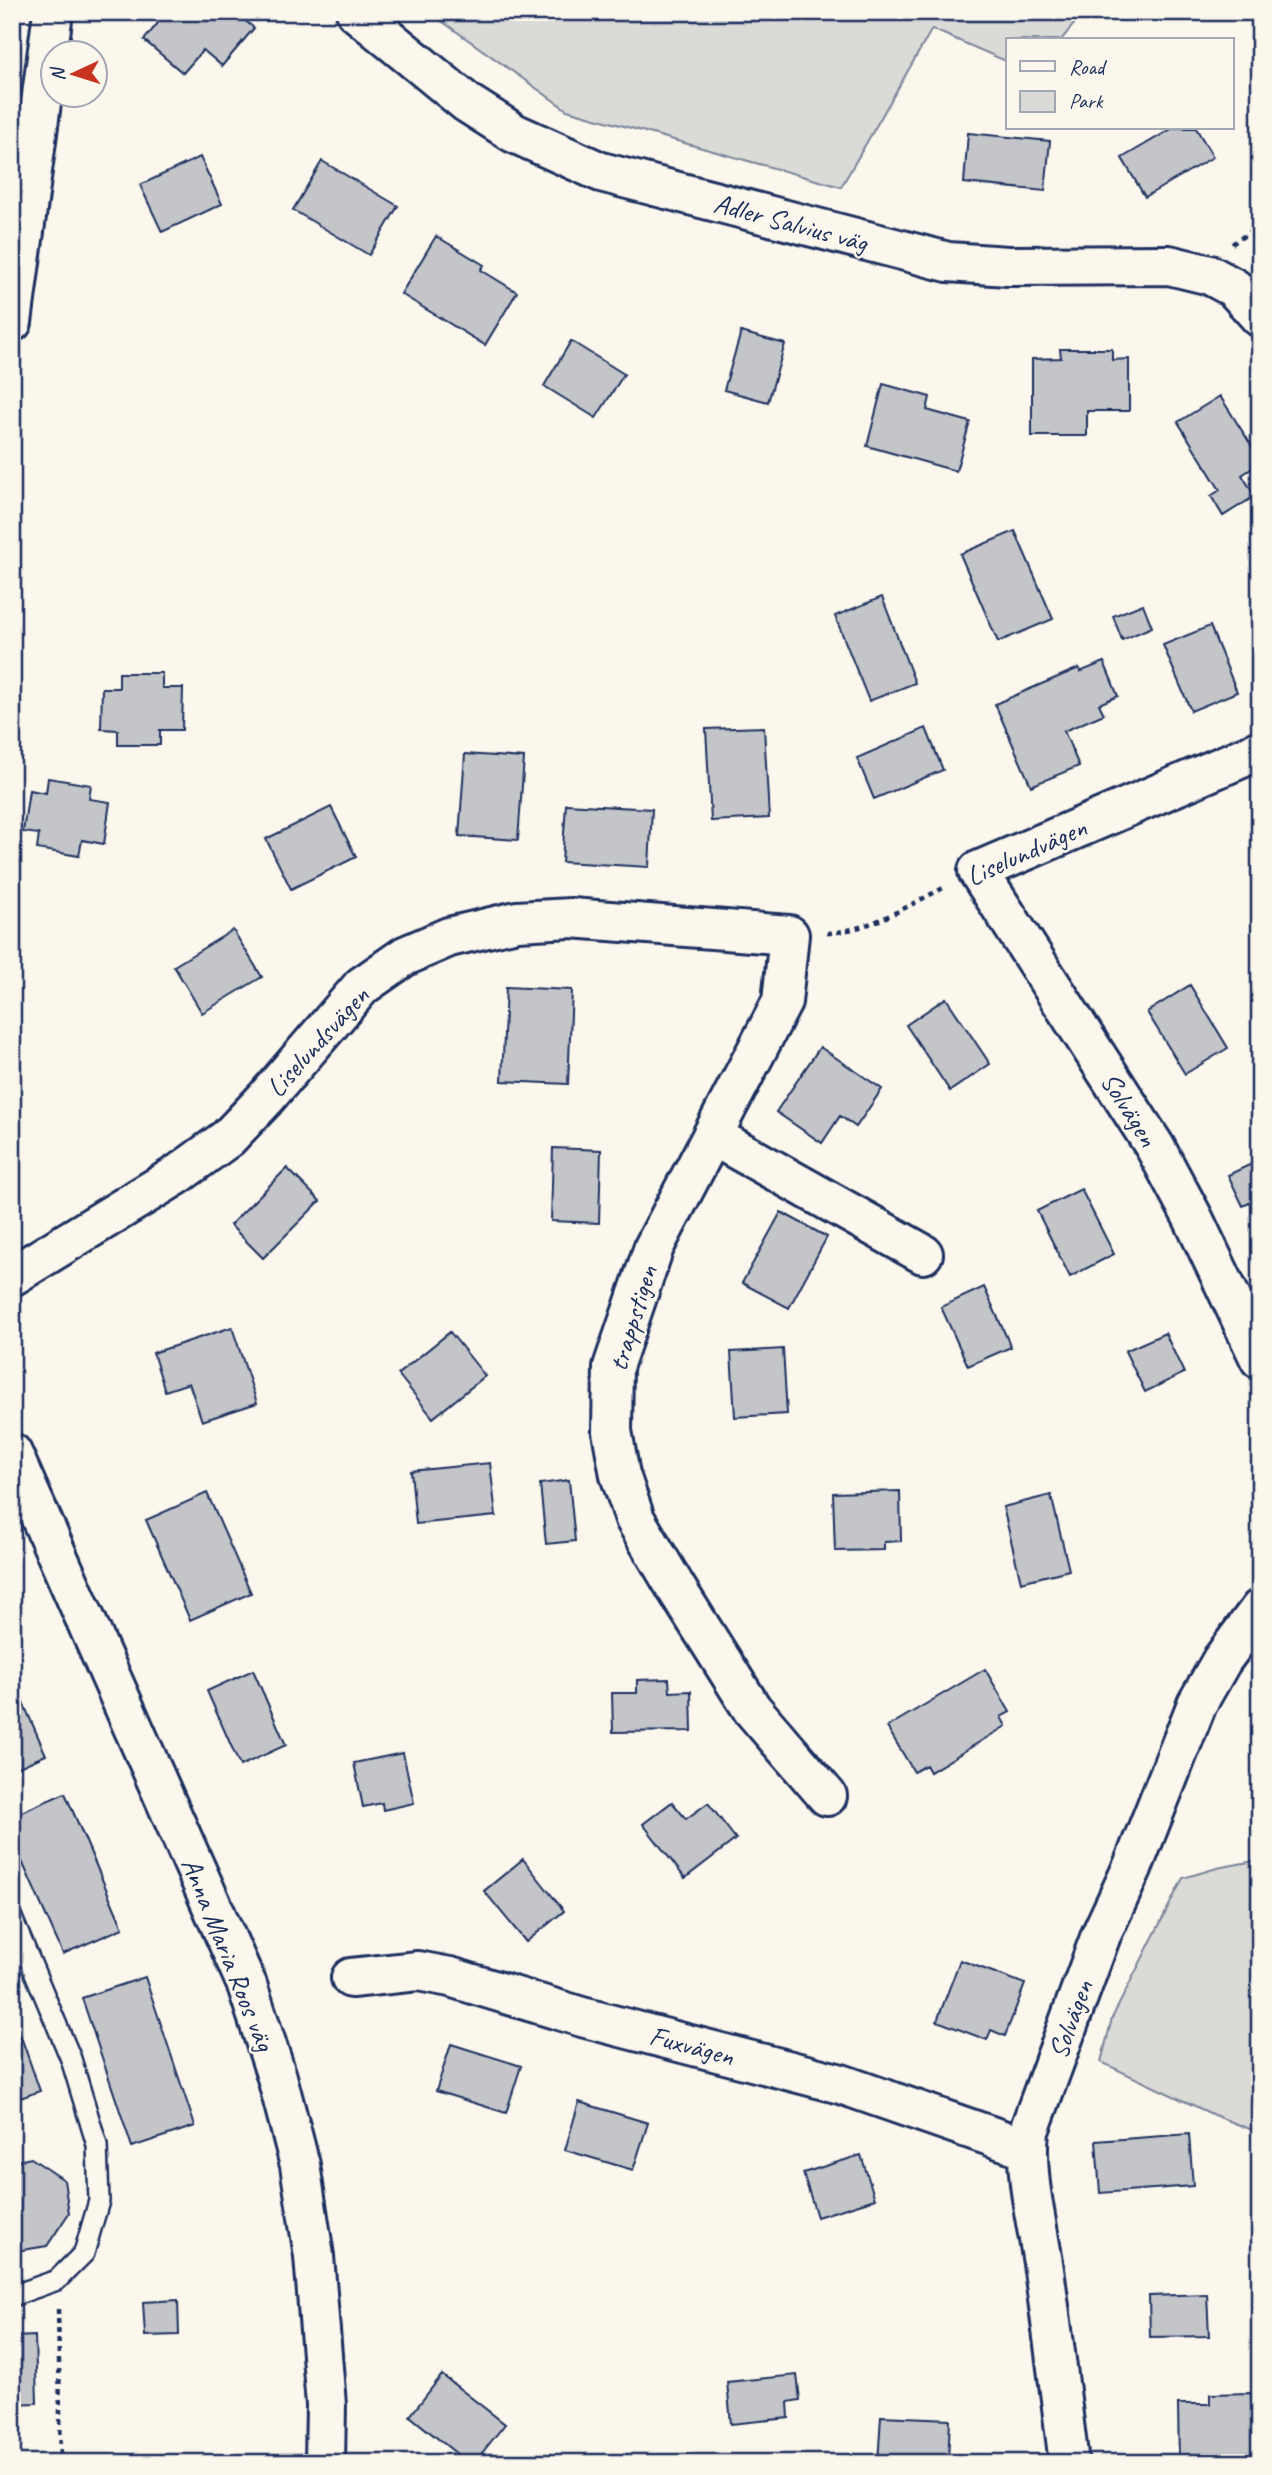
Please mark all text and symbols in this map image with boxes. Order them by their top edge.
north arrow [38,38,108,108]
legend [1006,38,1234,130]
text: Road [1069,54,1108,80]
text: N [45,65,70,82]
text: Park [1069,88,1104,114]
street label: Adler Salvius väg [710,185,873,260]
street label: Liselundvägen [961,809,1092,893]
street label: Liselundsvägen [258,978,377,1104]
street label: Solvägen [1093,1066,1166,1153]
street label: trappstigen [600,1261,665,1375]
street label: Anna Maria Roos väg [174,1853,284,2057]
street label: Solvägen [1040,1975,1101,2063]
street label: Fuxvägen [646,2017,738,2074]

